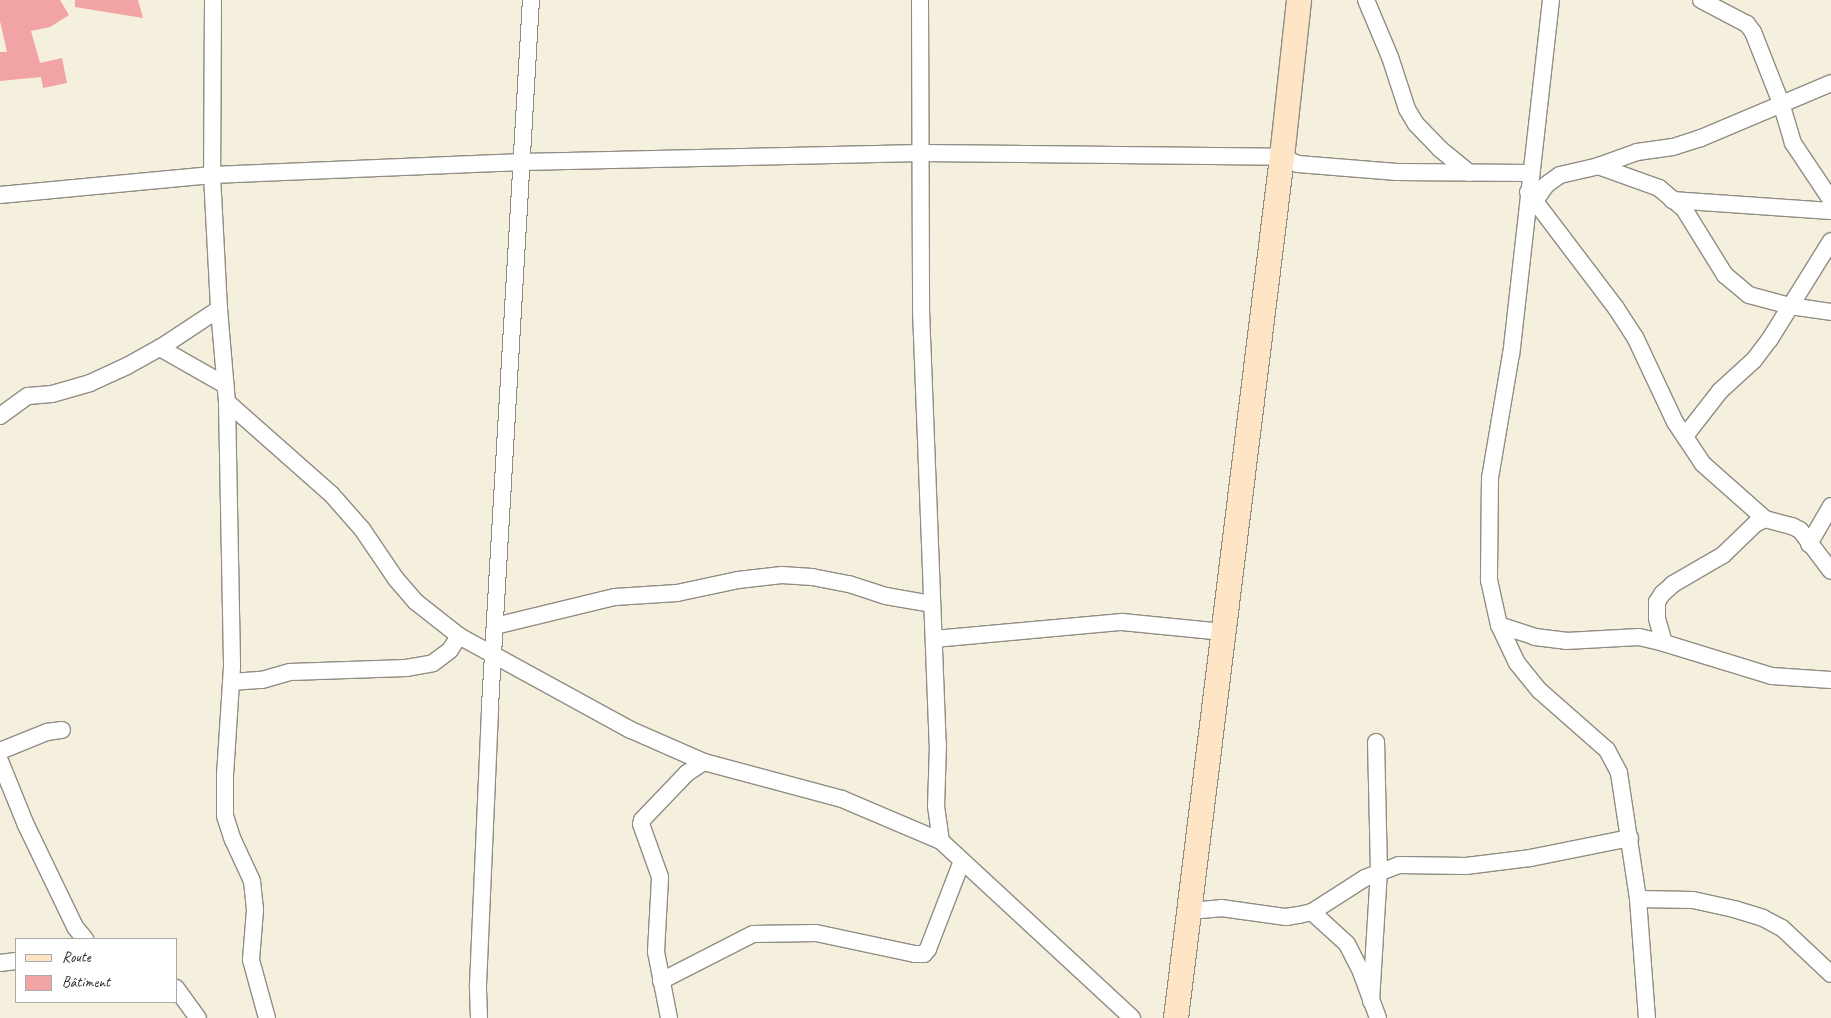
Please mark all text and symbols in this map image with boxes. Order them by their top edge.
legend [15,938,178,1003]
text: Route [62,948,91,967]
text: Bâtiment [62,973,110,992]

